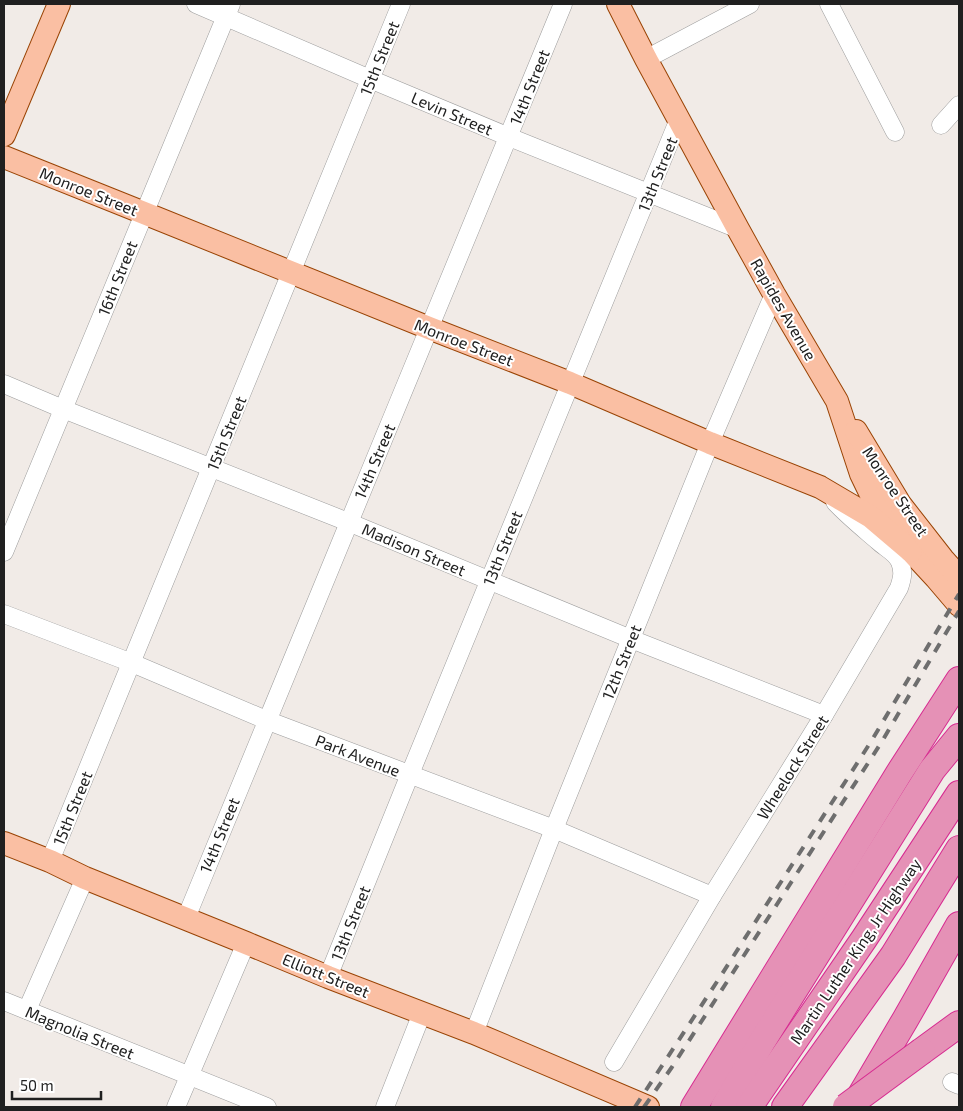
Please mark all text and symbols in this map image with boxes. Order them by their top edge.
street label: 15th Street [356,18,402,98]
street label: 14th Street [505,47,553,127]
street label: Levin Street [408,87,496,139]
street label: 13th Street [633,134,681,214]
street label: Monroe Street [37,163,141,219]
street label: 16th Street [93,238,141,318]
street label: Rapides Avenue [747,255,821,363]
street label: Monroe Street [412,314,516,370]
street label: 15th Street [203,393,249,473]
street label: 14th Street [350,421,398,501]
street label: Monroe Street [859,442,933,540]
street label: 13th Street [478,508,526,588]
street label: Madison Street [359,519,469,579]
street label: 12th Street [597,622,645,702]
street label: Wheelock Street [752,711,832,823]
street label: Park Avenue [313,730,403,780]
street label: 15th Street [49,768,95,848]
street label: 14th Street [195,795,243,875]
street label: Martin Luther King, Jr Highway [786,854,925,1048]
street label: 13th Street [326,883,374,963]
street label: Elliott Street [280,949,372,1001]
street label: Magnolia Street [23,1002,137,1062]
scale bar [12,1068,101,1100]
text: 50 m [20,1076,54,1094]

